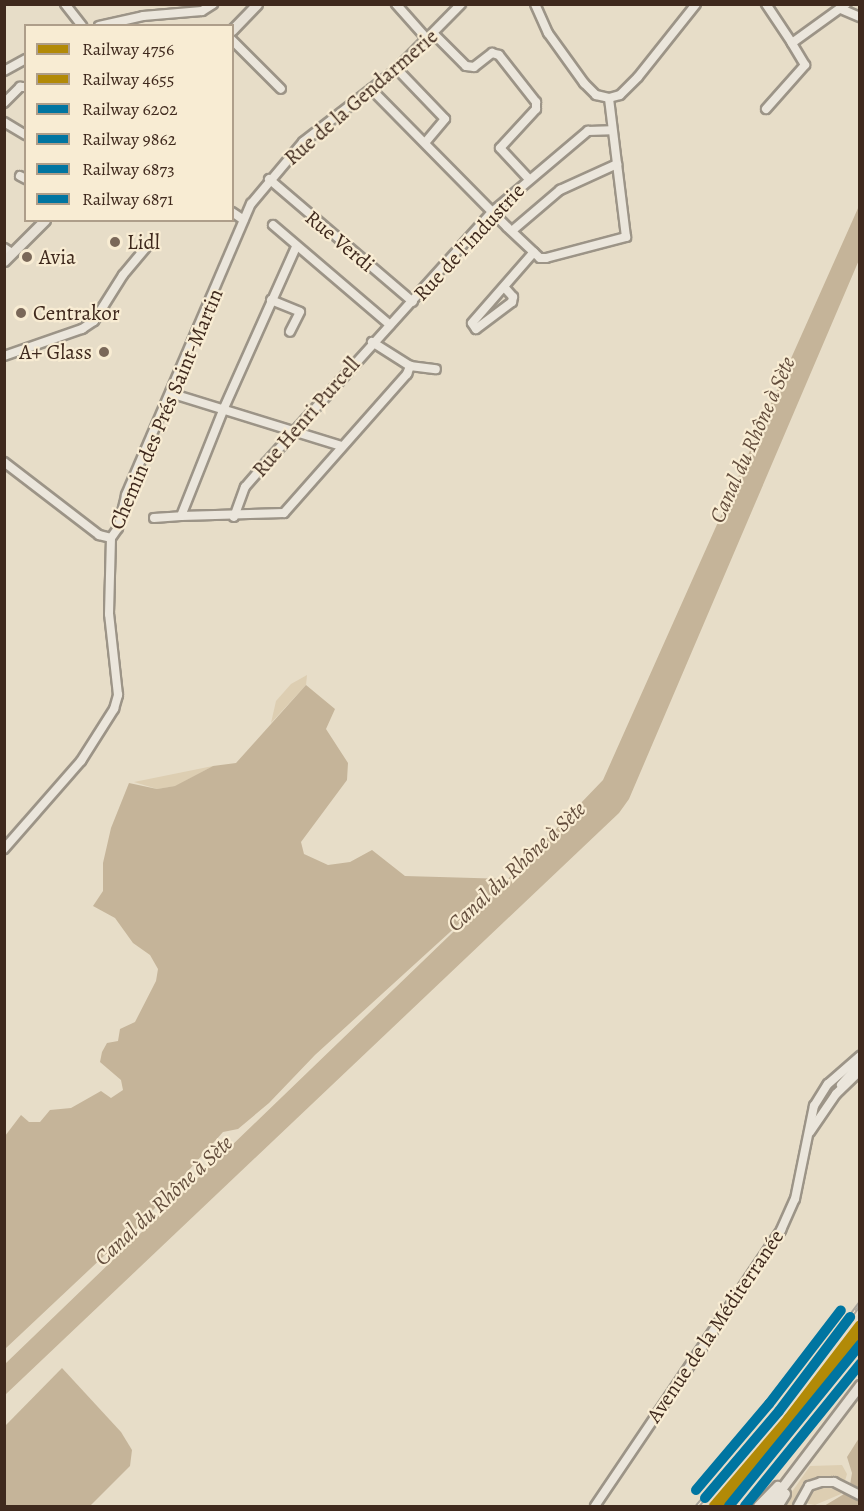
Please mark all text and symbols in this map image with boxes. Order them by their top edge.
legend [24,24,234,222]
street label: Rue de la Gendarmerie [279,24,443,170]
text: Railway 4756 [82,37,174,61]
text: Railway 4655 [82,67,174,91]
text: Railway 6202 [82,97,178,121]
text: Railway 9862 [82,127,176,151]
text: Railway 6873 [82,157,175,181]
street label: Rue de l'Industrie [408,178,530,306]
text: Railway 6871 [82,187,173,211]
street label: Rue Verdi [300,205,380,277]
place label: Lidl [127,229,160,255]
marker: Lidl [108,235,122,249]
place label: Avia [39,244,76,270]
marker: Avia [20,250,34,264]
street label: Chemin des Prés Saint-Martin [104,285,228,533]
place label: Centrakor [33,300,120,326]
marker: Centrakor [14,306,28,320]
place label: A+ Glass [19,339,92,365]
marker: A+ Glass [97,345,111,359]
street label: Rue Henri Purcell [247,352,365,482]
water label: Canal du Rhône à Sète [704,353,802,527]
water label: Canal du Rhône à Sète [442,796,592,938]
water label: Canal du Rhône à Sète [89,1130,239,1272]
street label: Avenue de la Méditerranée [641,1225,789,1427]

